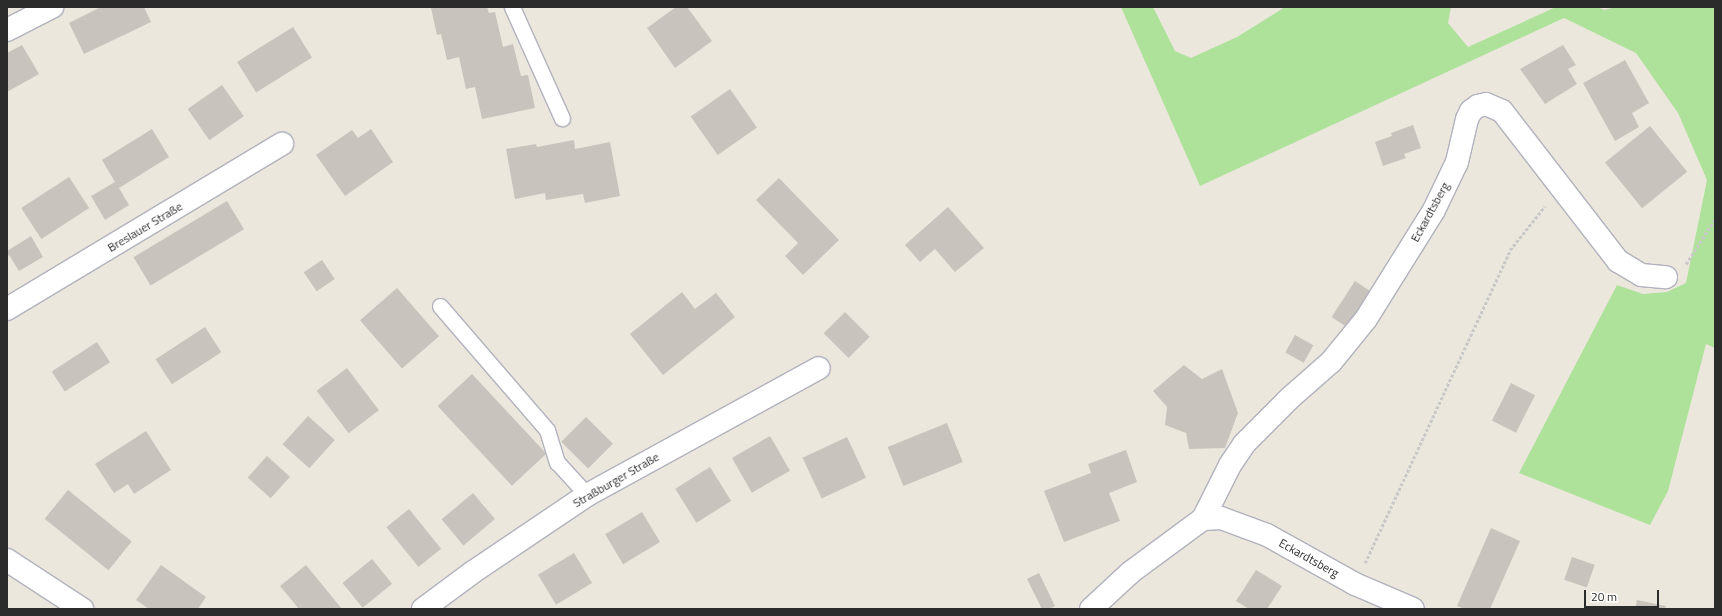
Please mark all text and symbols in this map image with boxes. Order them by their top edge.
street label: Eckardtsberg [1408,180,1452,244]
street label: Breslauer Straße [105,199,185,255]
street label: Straßburger Straße [570,449,662,511]
street label: Eckardtsberg [1277,536,1341,580]
scale bar [1586,582,1661,608]
text: 20 m [1591,587,1617,606]

